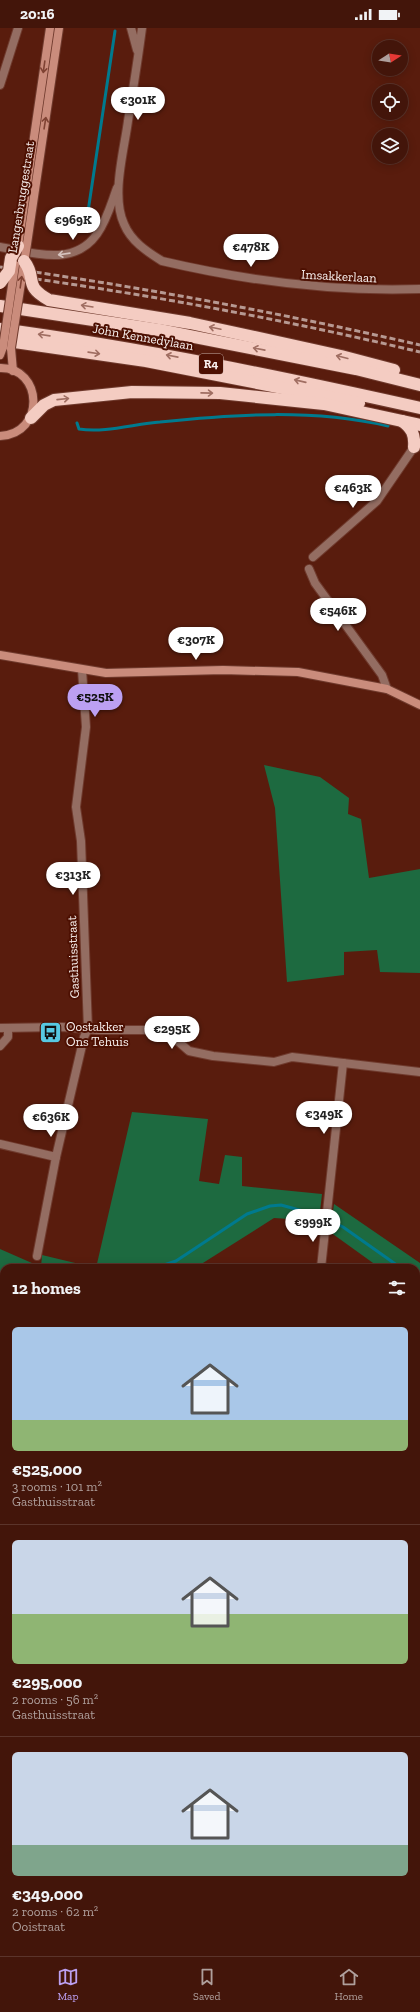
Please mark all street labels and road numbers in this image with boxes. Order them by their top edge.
street label: Langerbruggestraat [5,140,37,254]
street label: Imsakkerlaan [301,267,378,285]
street label: John Kennedylaan [91,321,195,353]
road number: R4 [199,354,223,374]
street label: Gasthuisstraat [64,915,82,999]

